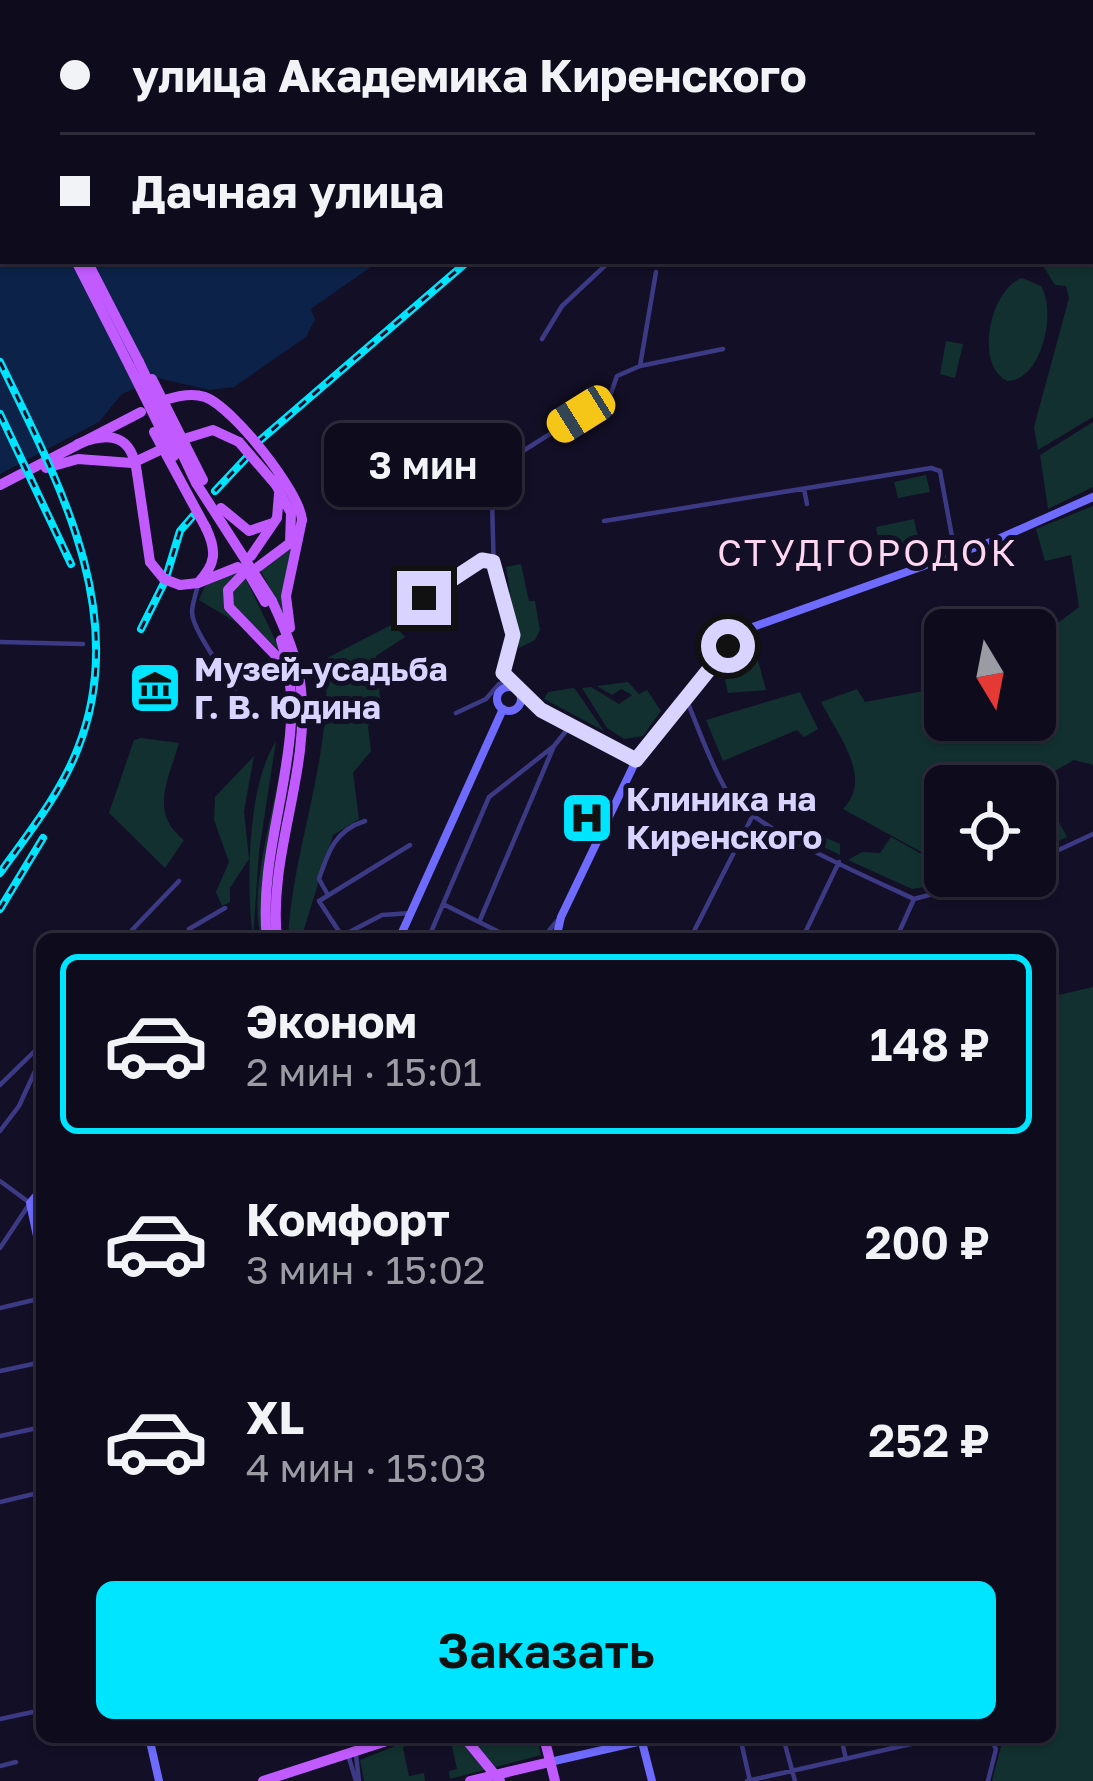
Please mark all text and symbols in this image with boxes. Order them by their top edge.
text: улица Академика Киренского [132,48,807,102]
text: Дачная улица [132,164,444,218]
car [541,380,621,448]
callout: 3 мин [325,424,523,508]
text: 3 мин [369,441,477,488]
district label: СТУДГОРОДОК [717,531,1019,574]
route end [397,571,451,625]
north arrow [924,609,1056,741]
map controls [924,609,1056,897]
route start [701,619,755,673]
place label: Музей-усадьба Г. В. Юдина [194,649,448,726]
museum icon: Музей-усадьба Г. В. Юдина [127,660,183,716]
button: locate [924,765,1056,897]
place label: Клиника на Киренского [626,779,822,856]
hospital icon: Клиника на Киренского [559,790,615,846]
icon: car [102,990,210,1098]
text: Эконом [246,994,417,1048]
text: 148 ₽ [870,1017,990,1071]
text: 2 мин · 15:01 [246,1048,482,1095]
icon: car [102,1188,210,1296]
text: Комфорт [246,1192,450,1246]
text: 200 ₽ [865,1215,990,1269]
text: 3 мин · 15:02 [246,1246,485,1293]
icon: car [102,1386,210,1494]
text: XL [246,1390,304,1444]
text: 252 ₽ [868,1413,990,1467]
text: 4 мин · 15:03 [246,1444,487,1491]
button: Заказать [96,1581,996,1719]

